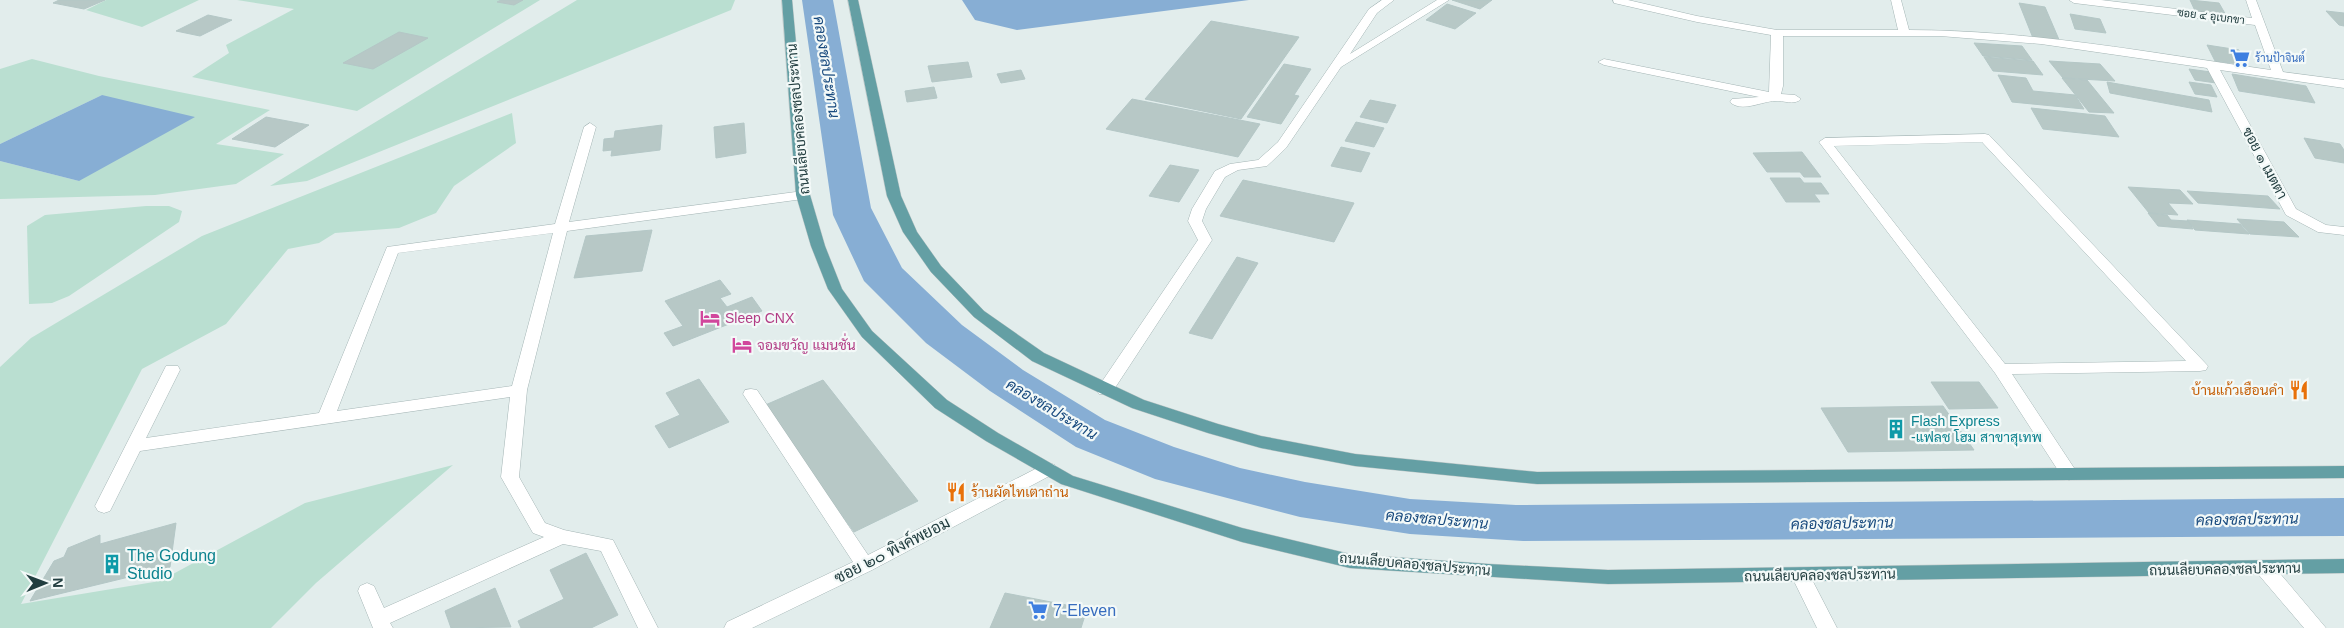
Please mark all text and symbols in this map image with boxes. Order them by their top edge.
street label: ซอย ๔ อุเบกขา [2176,6,2246,29]
water label: คลองชลประทาน [811,15,844,120]
street label: ถนนเลียบคลองชลประทาน [782,43,813,195]
supermarket icon: ร้านป้าจินต์ [2229,47,2251,69]
place label: ร้านป้าจินต์ [2255,50,2305,64]
street label: ซอย ๑ เมตตา [2239,124,2291,202]
hotel icon: Sleep CNX [699,307,721,329]
place label: Sleep CNX [725,310,795,326]
place label: จอมขวัญ แมนชั่น [757,333,856,354]
hotel icon: จอมขวัญ แมนชั่น [731,334,753,356]
water label: คลองชลประทาน [1004,375,1101,443]
restaurant icon: บ้านแก้วเฮือนคำ [2288,379,2310,401]
place label: บ้านแก้วเฮือนคำ [2191,381,2284,398]
place label: Flash Express -แฟลช โฮม สาขาสุเทพ [1911,413,2042,447]
building icon: Flash Express -แฟลช โฮม สาขาสุเทพ [1885,418,1907,440]
restaurant icon: ร้านผัดไทเตาถ่าน [945,481,967,503]
place label: ร้านผัดไทเตาถ่าน [971,483,1069,500]
water label: คลองชลประทาน [1385,506,1489,532]
street label: ซอย ๒๐ พิงค์พยอม [830,510,953,586]
water label: คลองชลประทาน [2195,510,2299,528]
water label: คลองชลประทาน [1790,514,1894,532]
place label: The Godung Studio [127,547,216,582]
street label: ถนนเลียบคลองชลประทาน [1339,548,1491,579]
building icon: The Godung Studio [101,553,123,575]
north arrow [20,558,70,608]
street label: ถนนเลียบคลองชลประทาน [2149,559,2301,578]
street label: ถนนเลียบคลองชลประทาน [1744,565,1896,584]
text: N [50,578,66,588]
supermarket icon: 7-Eleven [1027,599,1049,621]
place label: 7-Eleven [1053,602,1116,619]

